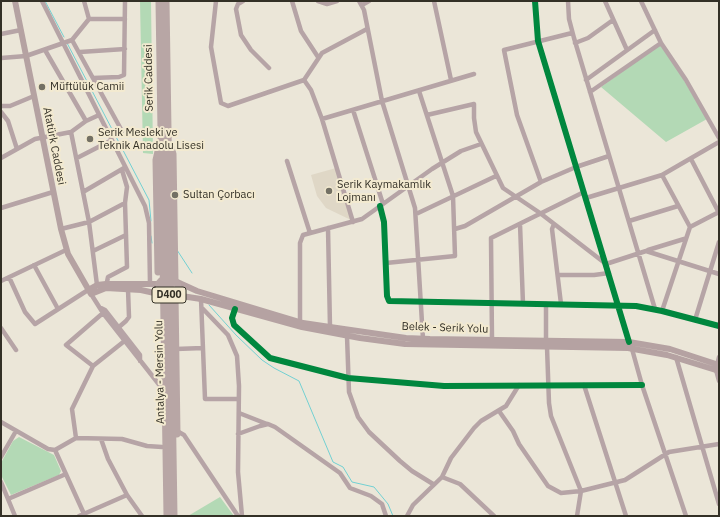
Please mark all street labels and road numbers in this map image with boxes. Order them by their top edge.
street label: Serik Caddesi [142,44,156,112]
street label: Atatürk Caddesi [40,106,68,186]
road number: D400 [152,287,186,303]
street label: Antalya - Mersin Yolu [152,320,168,424]
street label: Belek - Serik Yolu [401,320,489,336]

